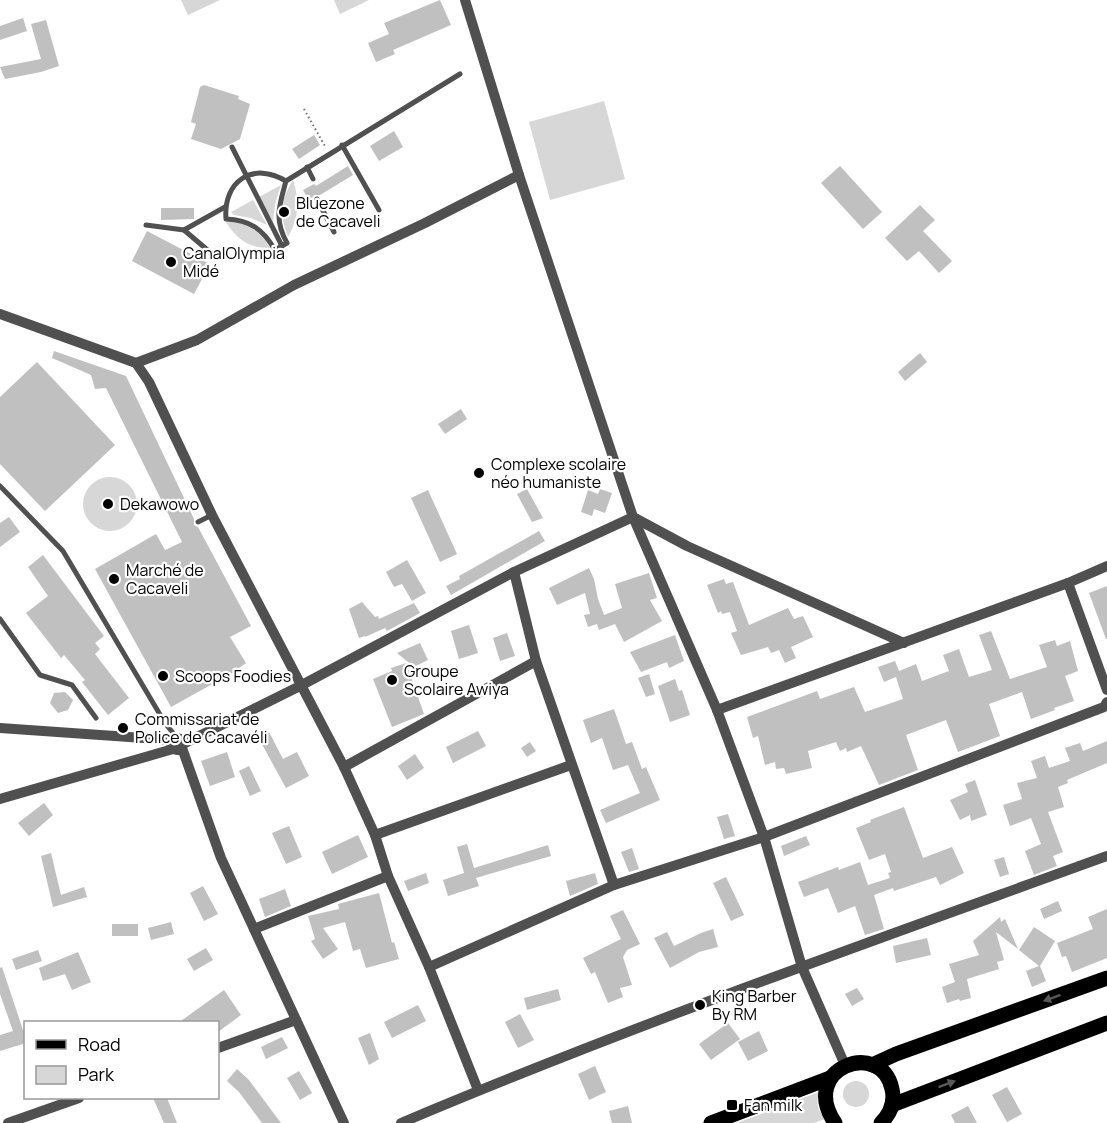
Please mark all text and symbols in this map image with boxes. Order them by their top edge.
place label: Bluezone de Cacaveli [296,192,380,232]
marker: Bluezone de Cacaveli [277,205,291,219]
place label: CanalOlympia Midé [183,242,285,282]
marker: CanalOlympia Midé [164,255,178,269]
place label: Complexe scolaire néo humaniste [491,453,626,493]
marker: Complexe scolaire néo humaniste [472,466,486,480]
place label: Dekawowo [120,493,199,515]
marker: Dekawowo [101,497,115,511]
place label: Marché de Cacaveli [126,559,204,599]
marker: Marché de Cacaveli [107,572,121,586]
place label: Groupe Scolaire Awiya [404,660,509,700]
place label: Scoops Foodies [175,665,291,687]
marker: Scoops Foodies [156,669,170,683]
marker: Groupe Scolaire Awiya [385,673,399,687]
place label: Commissariat de Police de Cacavéli [135,708,267,748]
marker: Commissariat de Police de Cacavéli [116,721,130,735]
place label: King Barber By RM [712,985,797,1025]
one-way arrow [1043,993,1061,1003]
marker: King Barber By RM [693,998,707,1012]
legend [24,1021,219,1099]
text: Road [78,1032,121,1056]
text: Park [78,1062,115,1086]
one-way arrow [938,1079,956,1089]
place label: Fan milk [744,1094,803,1116]
marker: Fan milk [725,1098,739,1112]

